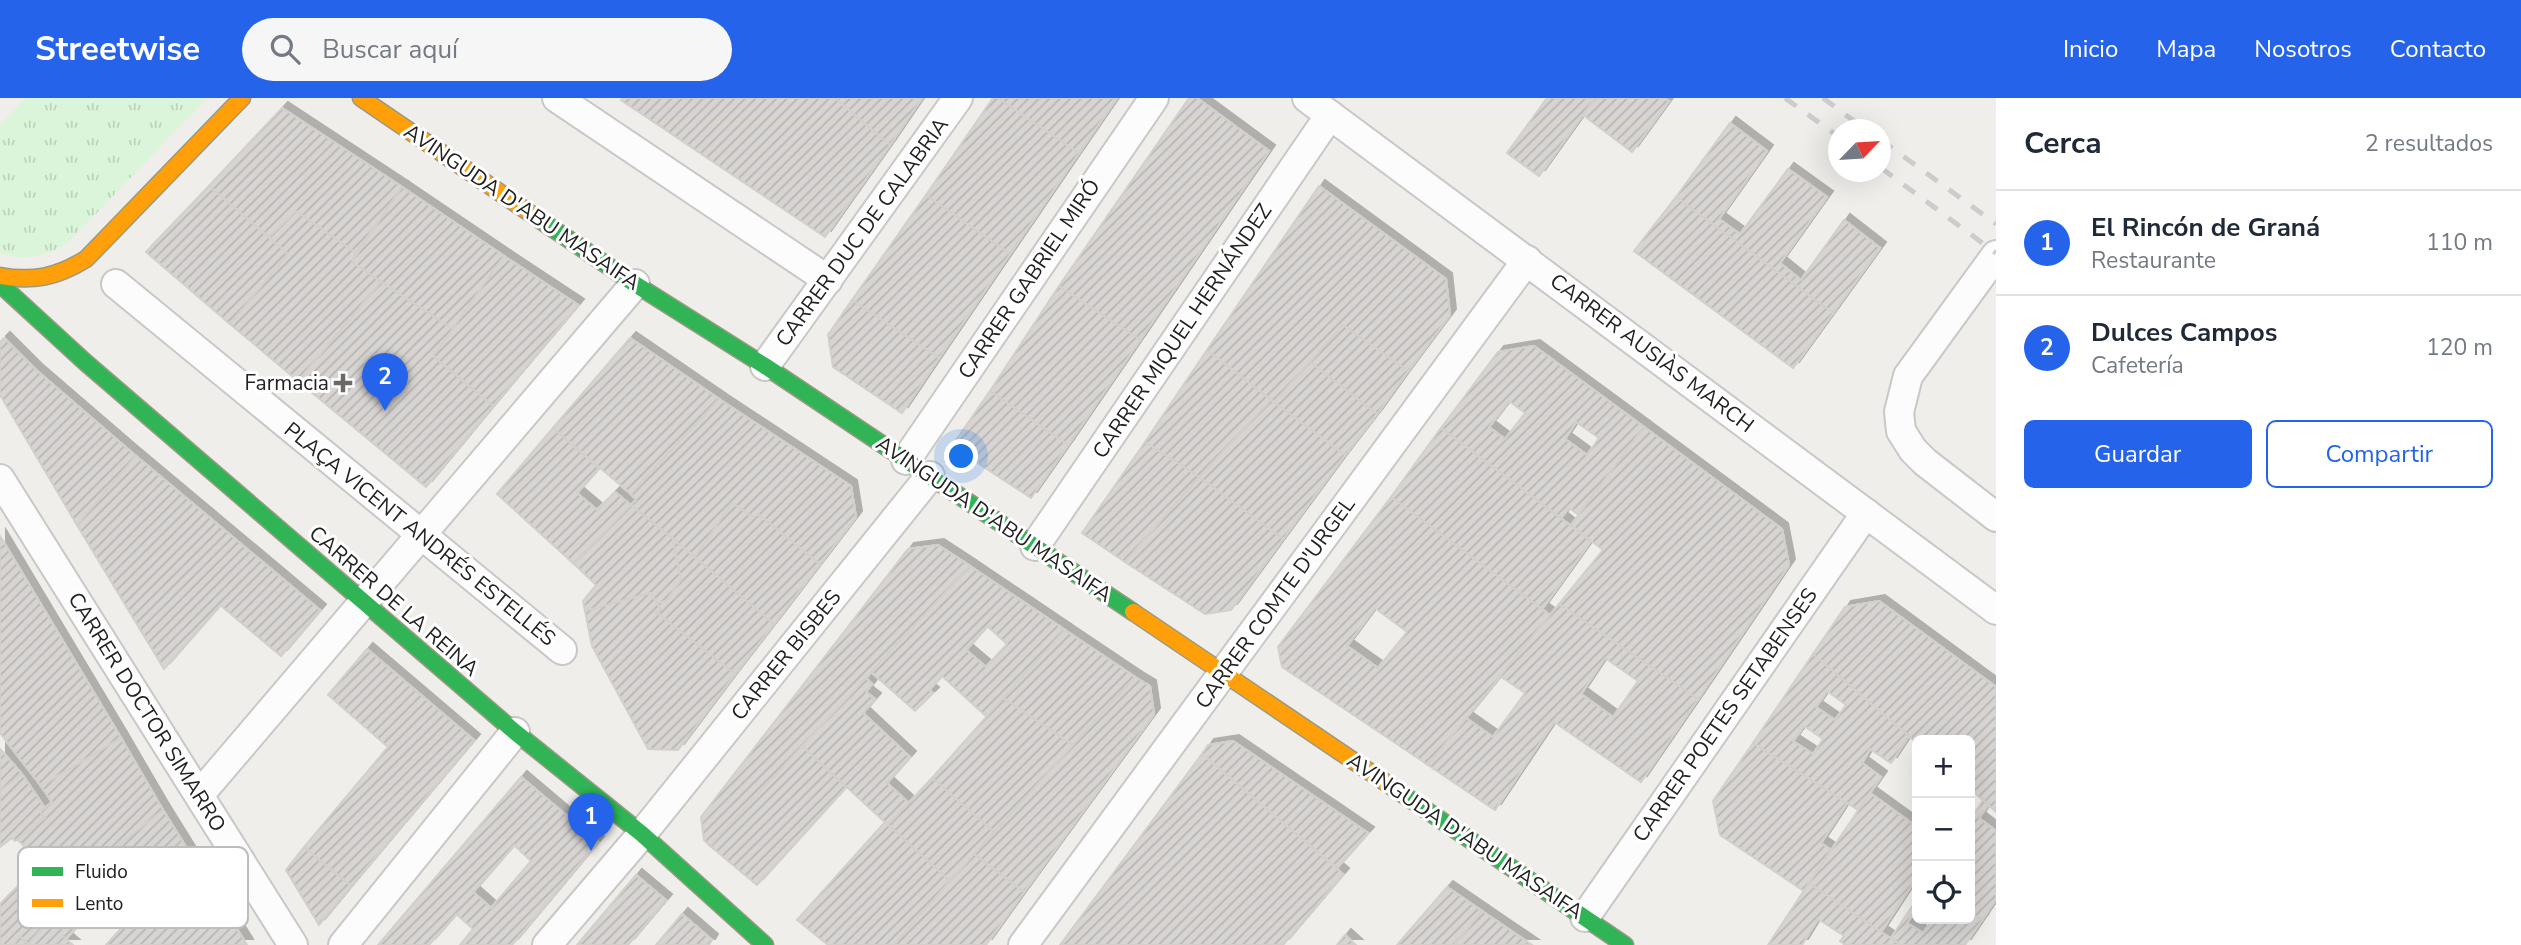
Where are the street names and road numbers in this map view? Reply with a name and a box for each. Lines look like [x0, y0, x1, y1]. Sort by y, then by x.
street label: CARRER DUC DE CALABRIA [769, 112, 955, 352]
street label: AVINGUDA D'ABU MASAIFA [399, 117, 645, 297]
street label: CARRER GABRIEL MIRÓ [952, 174, 1106, 384]
street label: CARRER MIQUEL HERNÁNDEZ [1086, 198, 1278, 464]
street label: CARRER AUSIÀS MARCH [1544, 267, 1760, 439]
street label: PLAÇA VICENT ANDRÉS ESTELLÉS [278, 416, 562, 652]
street label: AVINGUDA D'ABU MASAIFA [871, 429, 1117, 609]
street label: CARRER COMTE D'URGEL [1189, 491, 1362, 714]
street label: CARRER DE LA REINA [303, 519, 485, 683]
street label: CARRER POETES SETABENSES [1626, 582, 1824, 848]
street label: CARRER BISBES [725, 584, 847, 726]
street label: CARRER DOCTOR SIMARRO [62, 587, 232, 837]
street label: AVINGUDA D'ABU MASAIFA [1342, 746, 1588, 926]

